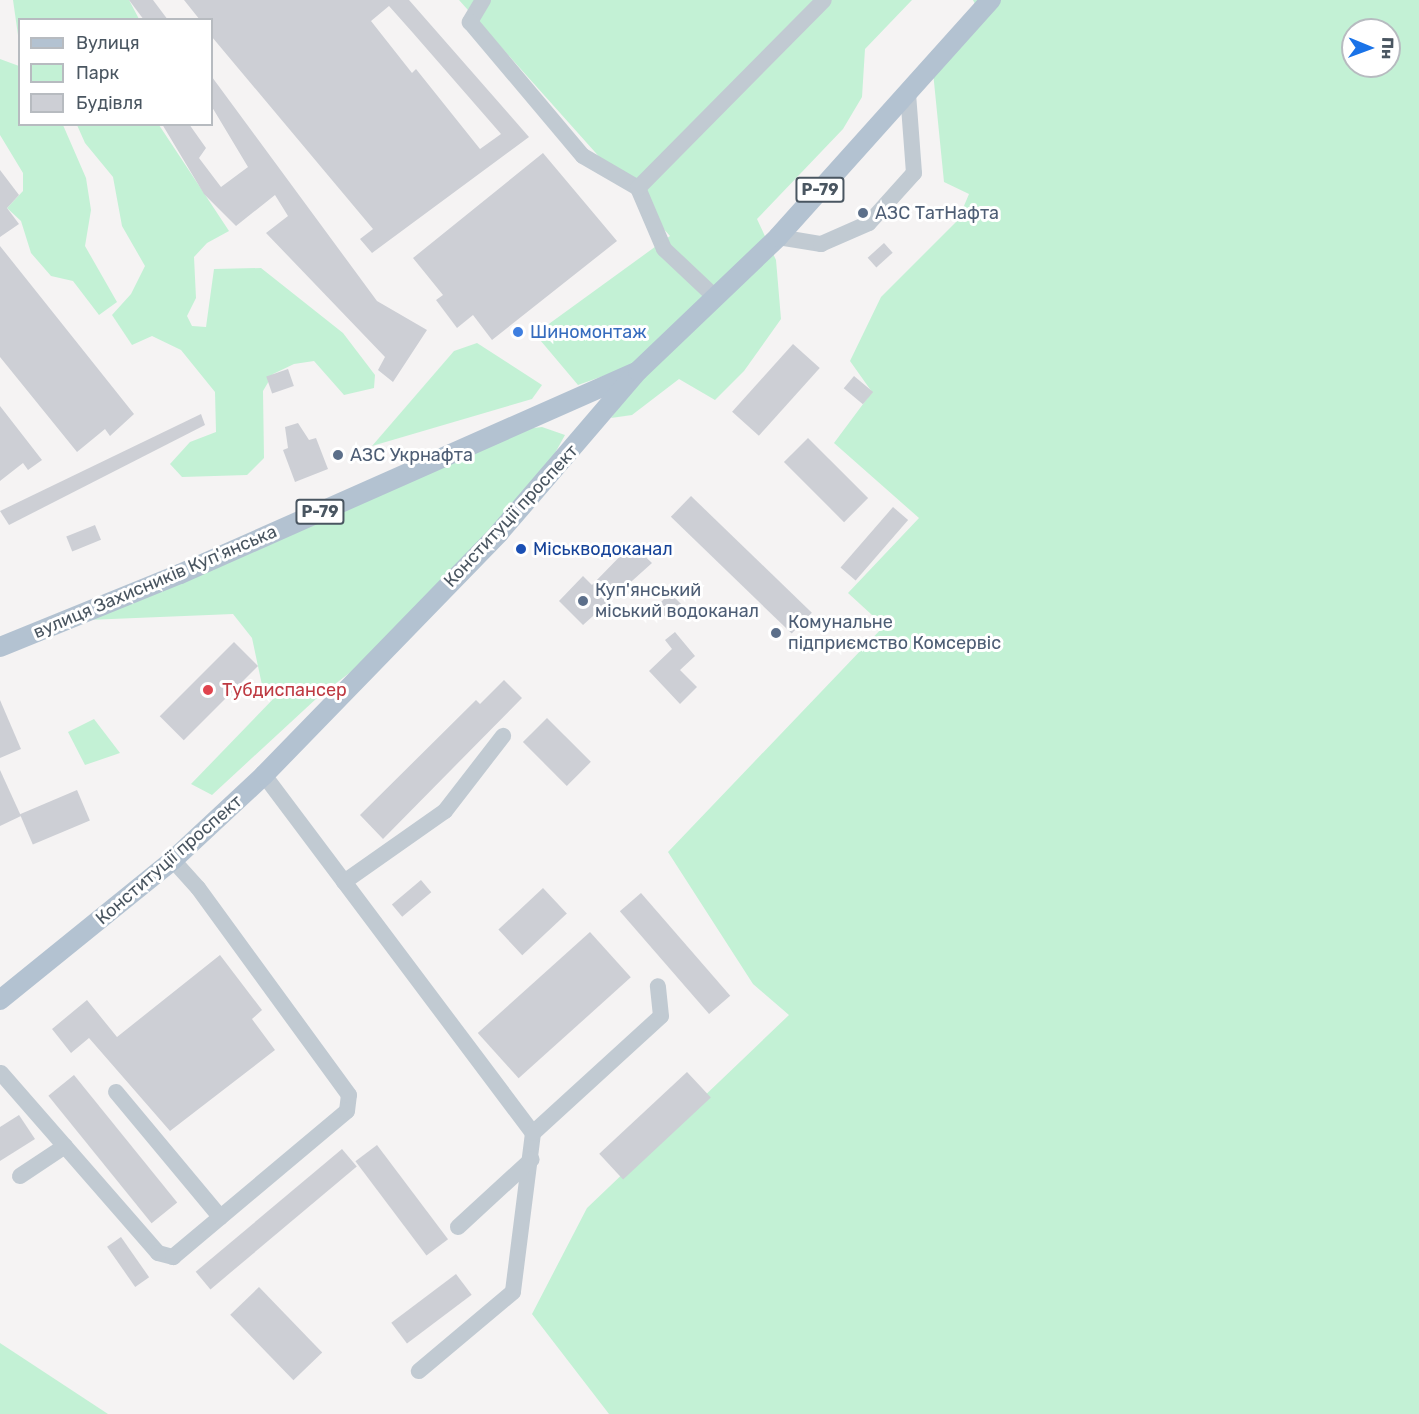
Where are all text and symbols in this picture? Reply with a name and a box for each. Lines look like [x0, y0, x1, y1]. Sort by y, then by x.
legend [18, 18, 213, 126]
north arrow [1341, 18, 1401, 78]
text: Вулиця [76, 32, 140, 54]
text: Пн [1378, 37, 1397, 60]
text: Парк [76, 62, 119, 84]
text: Будівля [76, 92, 143, 114]
road number: Р-79 [794, 177, 846, 203]
place label: АЗС ТатНафта [875, 202, 999, 224]
marker: АЗС ТатНафта [856, 206, 870, 220]
place label: Шиномонтаж [530, 321, 647, 343]
marker: Шиномонтаж [511, 325, 525, 339]
street label: Конституції проспект [439, 440, 583, 592]
place label: АЗС Укрнафта [350, 444, 473, 466]
marker: АЗС Укрнафта [331, 448, 345, 462]
road number: Р-79 [294, 499, 346, 525]
street label: вулиця Захисників Куп'янська [30, 521, 280, 643]
place label: Міськводоканал [533, 538, 673, 560]
marker: Міськводоканал [514, 542, 528, 556]
place label: Куп'янський міський водоканал [595, 580, 759, 622]
marker: Куп'янський міський водоканал [576, 594, 590, 608]
place label: Комунальне пiдприємство Комсервiс [788, 612, 1001, 654]
marker: Комунальне пiдприємство Комсервiс [769, 626, 783, 640]
place label: Тубдиспансер [222, 679, 347, 701]
marker: Тубдиспансер [199, 681, 217, 699]
street label: Конституції проспект [91, 791, 247, 929]

